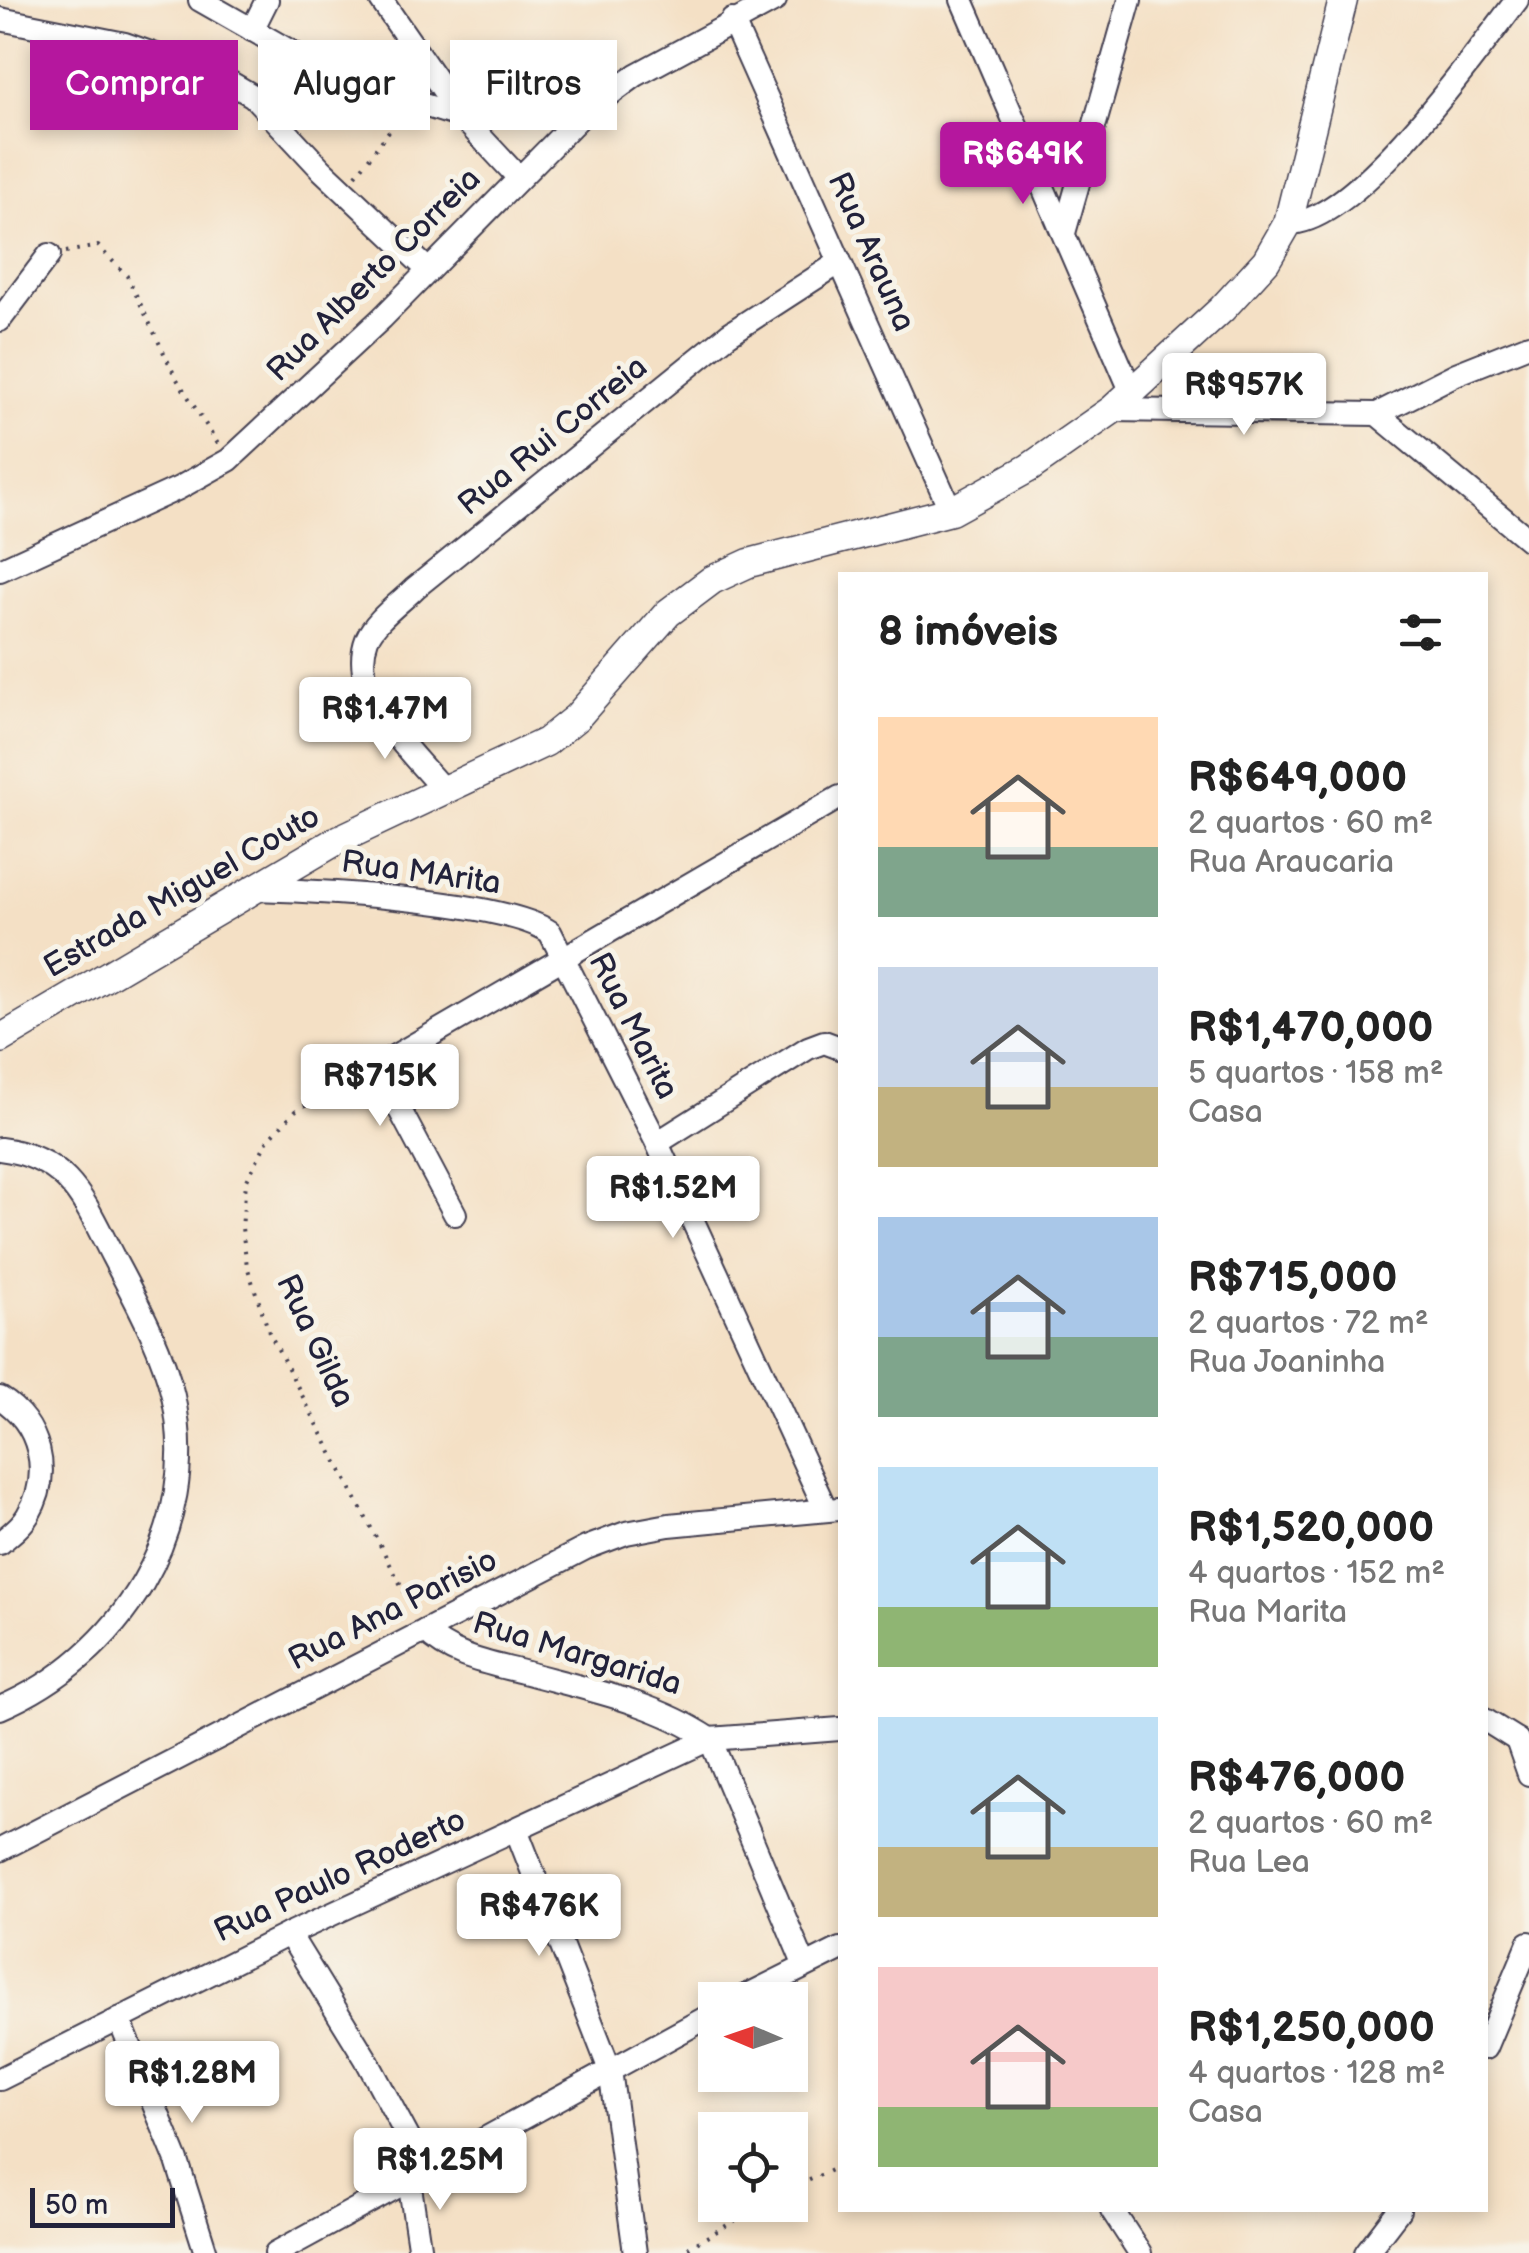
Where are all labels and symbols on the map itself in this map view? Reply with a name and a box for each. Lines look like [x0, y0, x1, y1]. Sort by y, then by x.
pin: R$649K [942, 122, 1104, 207]
street label: Rua Alberto Correia [259, 160, 489, 390]
street label: Rua Arauna [819, 166, 923, 338]
street label: Rua Rui Correia [451, 348, 655, 524]
pin: R$957K [1163, 353, 1325, 438]
pin: R$1.47M [293, 677, 477, 762]
street label: Estrada Miguel Couto [37, 797, 327, 987]
street label: Rua MArita [339, 843, 503, 903]
street label: Rua Marita [580, 946, 686, 1106]
pin: R$715K [299, 1044, 461, 1129]
pin: R$1.52M [581, 1156, 765, 1241]
street label: Rua Gilda [267, 1268, 363, 1414]
street label: Rua Ana Parisio [282, 1541, 504, 1679]
street label: Rua Margarida [468, 1604, 686, 1704]
street label: Rua Paulo Roderto [208, 1801, 472, 1951]
pin: R$476K [458, 1874, 620, 1959]
north arrow [698, 1982, 808, 2092]
pin: R$1.28M [100, 2041, 284, 2126]
pin: R$1.25M [348, 2128, 532, 2213]
scale bar [30, 2183, 175, 2228]

